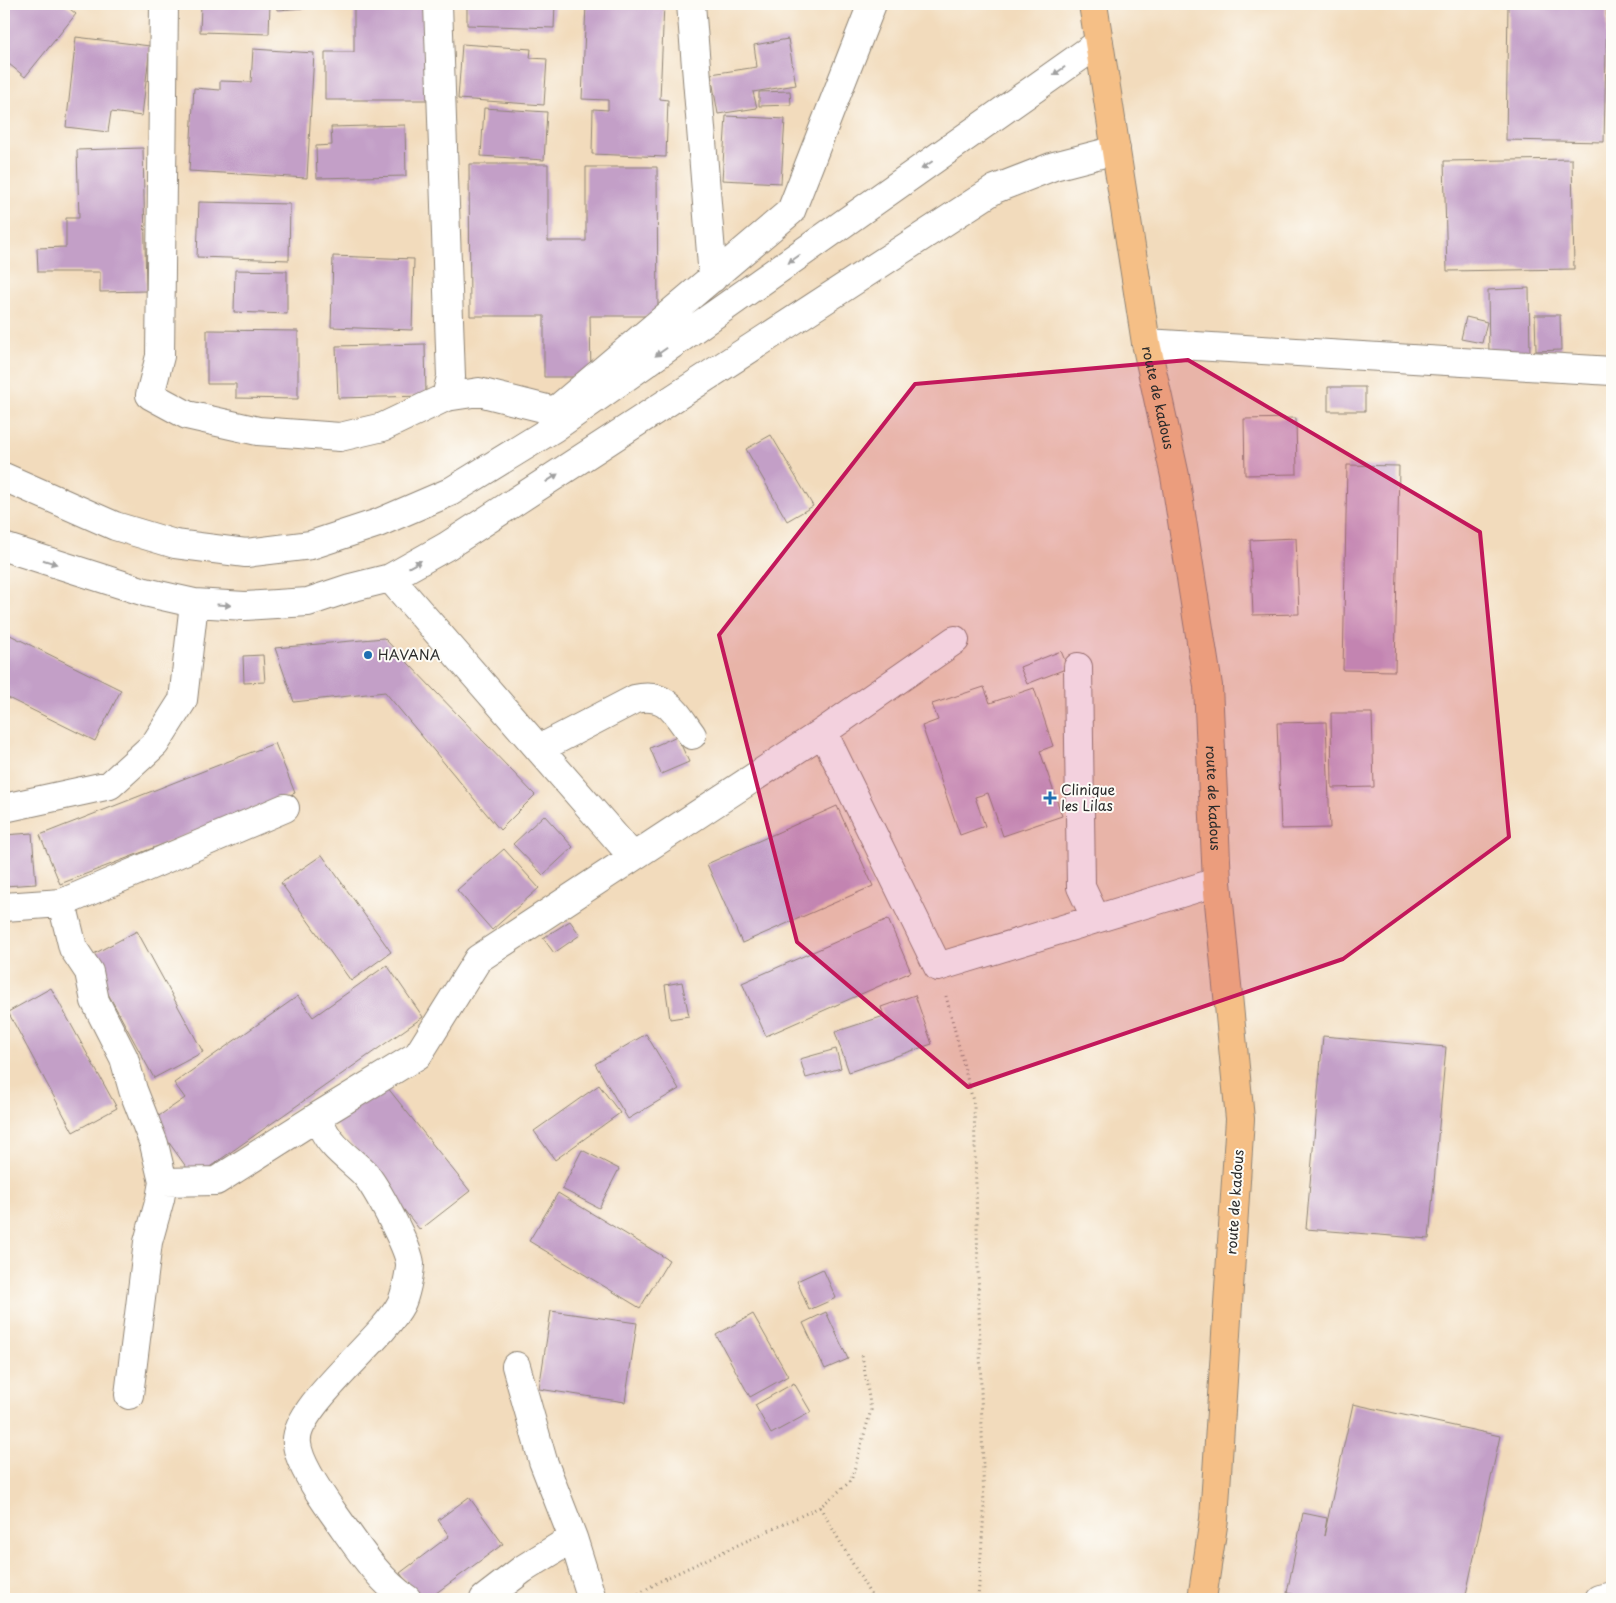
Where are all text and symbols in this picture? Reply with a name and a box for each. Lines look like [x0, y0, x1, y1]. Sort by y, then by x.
one-way arrow [1053, 66, 1066, 76]
one-way arrow [920, 160, 934, 170]
one-way arrow [787, 254, 801, 264]
street label: route de kadous [1137, 344, 1180, 451]
one-way arrow [655, 347, 668, 357]
one-way arrow [545, 473, 559, 482]
one-way arrow [43, 558, 58, 566]
one-way arrow [407, 560, 422, 568]
one-way arrow [216, 601, 232, 609]
place label: HAVANA [378, 644, 441, 665]
marker: HAVANA [362, 649, 374, 661]
street label: route de kadous [1201, 745, 1227, 851]
place label: Clinique les Lilas [1061, 779, 1115, 816]
marker: Clinique les Lilas [1043, 791, 1057, 805]
street label: route de kadous [1220, 1149, 1249, 1255]

